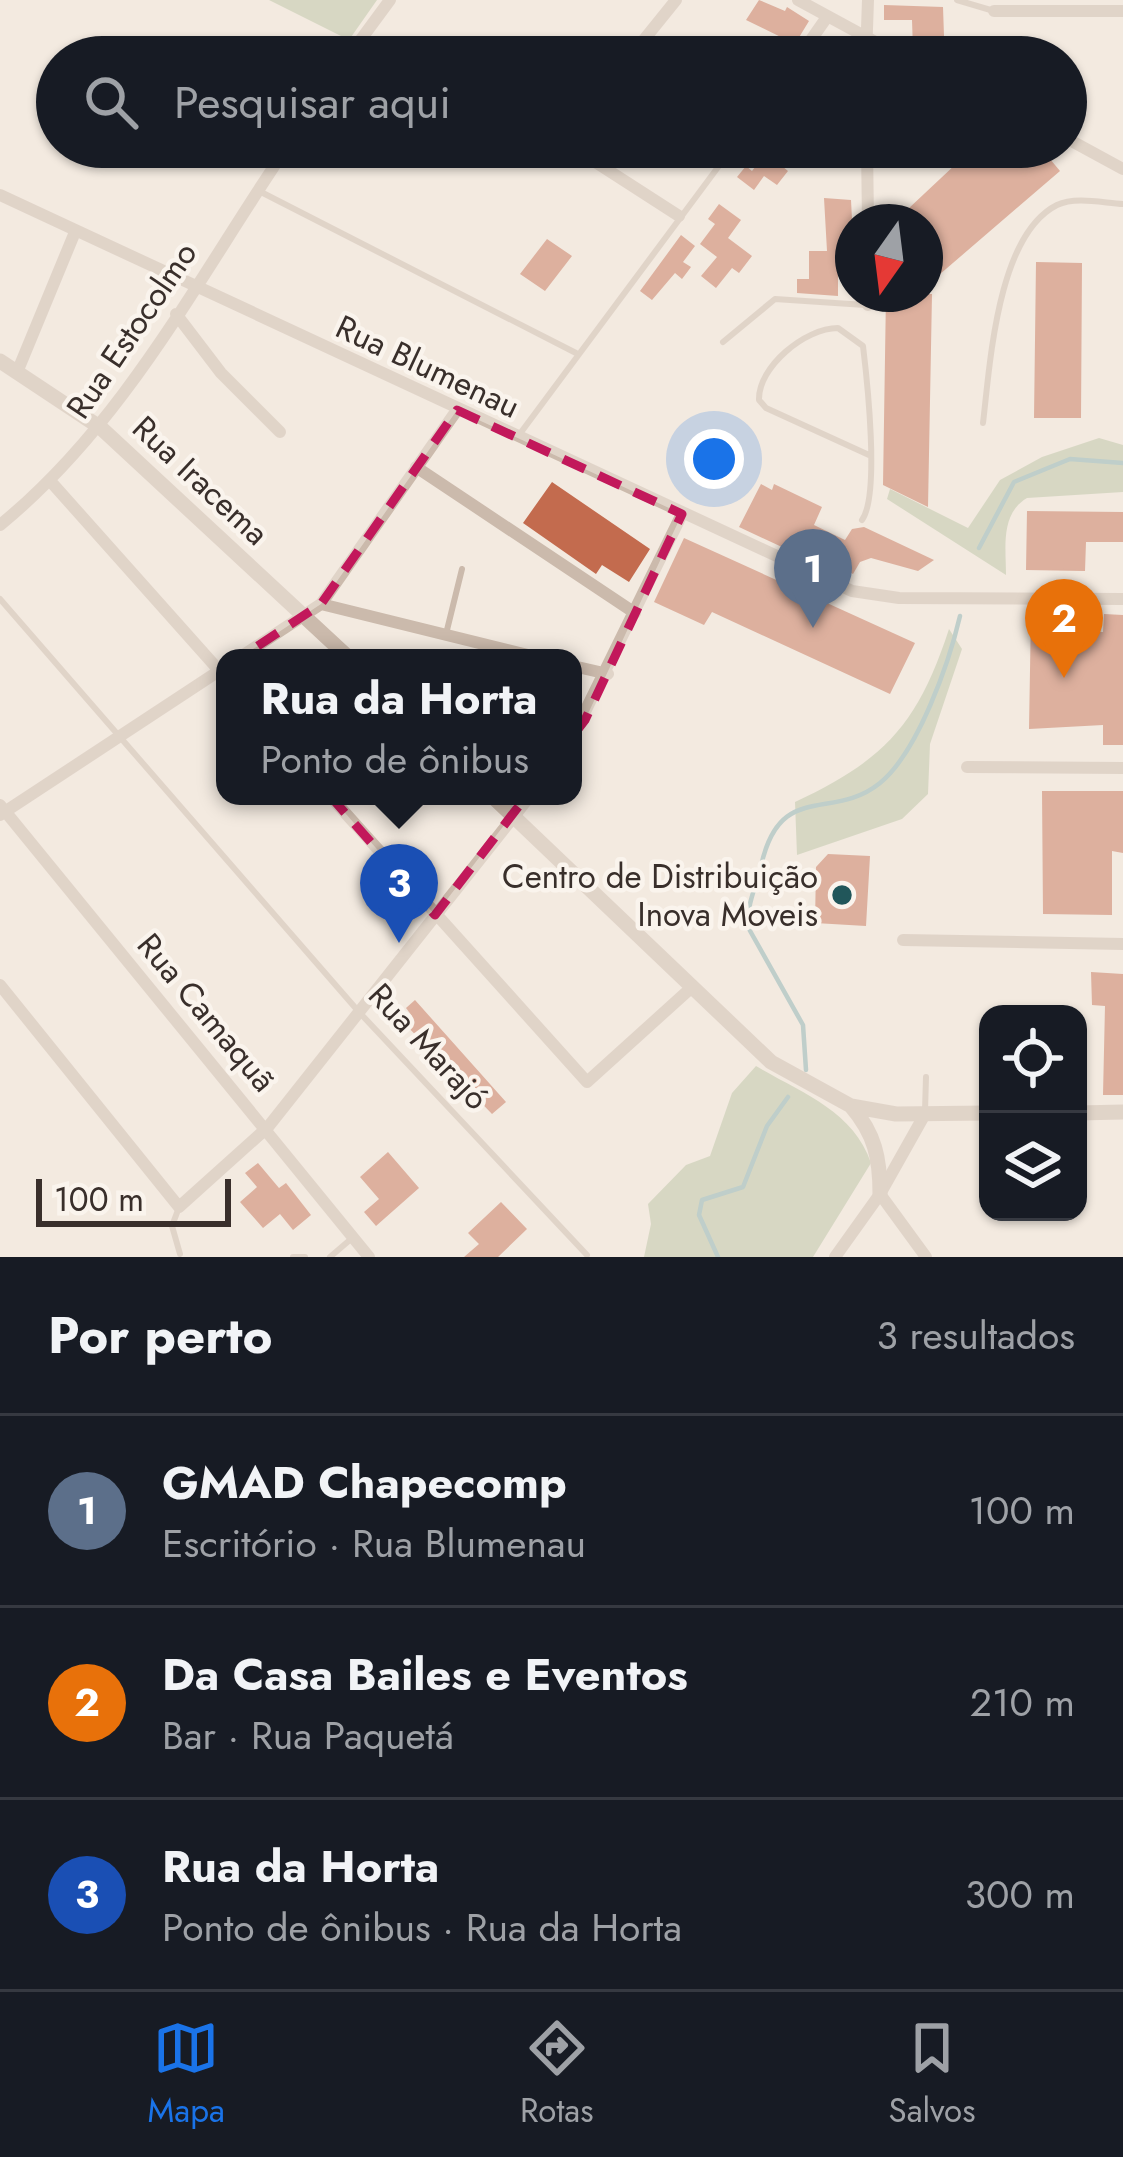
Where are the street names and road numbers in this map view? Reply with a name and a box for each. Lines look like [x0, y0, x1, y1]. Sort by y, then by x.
street label: Rua Estocolmo [55, 233, 208, 428]
street label: Rua Blumenau [328, 303, 528, 430]
street label: Rua Iracema [122, 405, 279, 556]
street label: Rua Camaquã [126, 923, 287, 1102]
street label: Rua Marajó [358, 973, 500, 1120]

